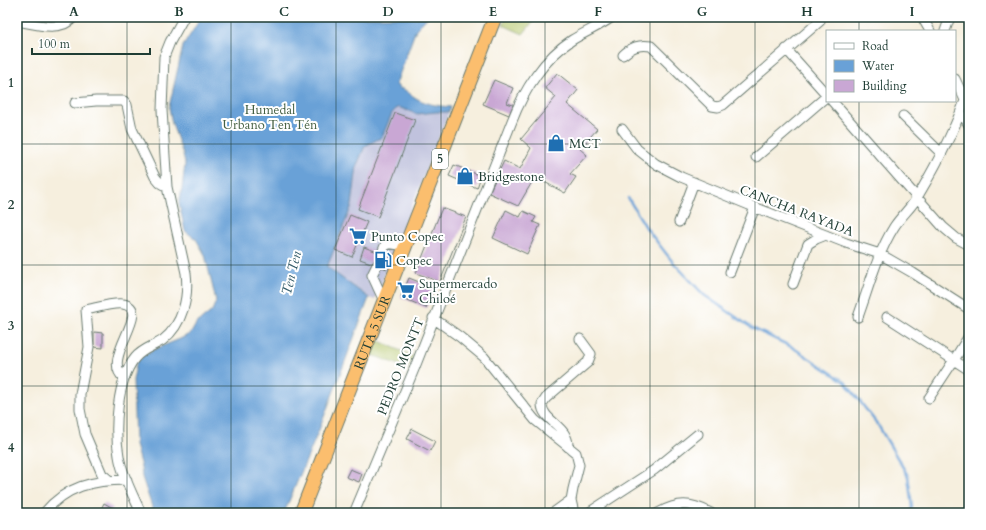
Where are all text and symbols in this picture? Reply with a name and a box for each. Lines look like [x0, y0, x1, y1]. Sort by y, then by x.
text: A [69, 3, 79, 21]
text: B [174, 3, 184, 21]
text: C [279, 3, 289, 21]
text: D [382, 3, 394, 21]
text: E [489, 3, 497, 21]
text: F [594, 3, 602, 21]
text: G [697, 3, 708, 21]
text: H [801, 3, 813, 21]
text: I [909, 3, 915, 21]
scale bar [32, 30, 150, 56]
legend [826, 30, 956, 102]
text: 100 m [38, 36, 71, 52]
text: Road [862, 38, 889, 54]
text: Water [861, 58, 895, 74]
text: 1 [8, 74, 14, 92]
text: Building [862, 78, 907, 94]
park label: Humedal Urbano Ten Tén [223, 101, 318, 134]
shop icon: MCT [546, 133, 566, 153]
place label: MCT [569, 135, 601, 153]
road number: 5 [432, 149, 448, 169]
shop icon: Bridgestone [455, 166, 475, 186]
place label: Bridgestone [478, 168, 544, 186]
street label: CANCHA RAYADA [737, 181, 857, 241]
text: 2 [8, 196, 15, 214]
supermarket icon: Punto Copec [348, 226, 368, 246]
place label: Punto Copec [371, 228, 444, 246]
water label: Ten Ten [277, 249, 306, 297]
fuel station icon: Copec [373, 250, 393, 270]
place label: Copec [396, 252, 432, 270]
place label: Supermercado Chiloé [419, 275, 497, 308]
supermarket icon: Supermercado Chiloé [396, 280, 416, 300]
street label: RUTA 5 SUR [350, 293, 395, 372]
street label: PEDRO MONTT [373, 315, 429, 418]
text: 3 [8, 317, 15, 335]
text: 4 [8, 439, 15, 457]

